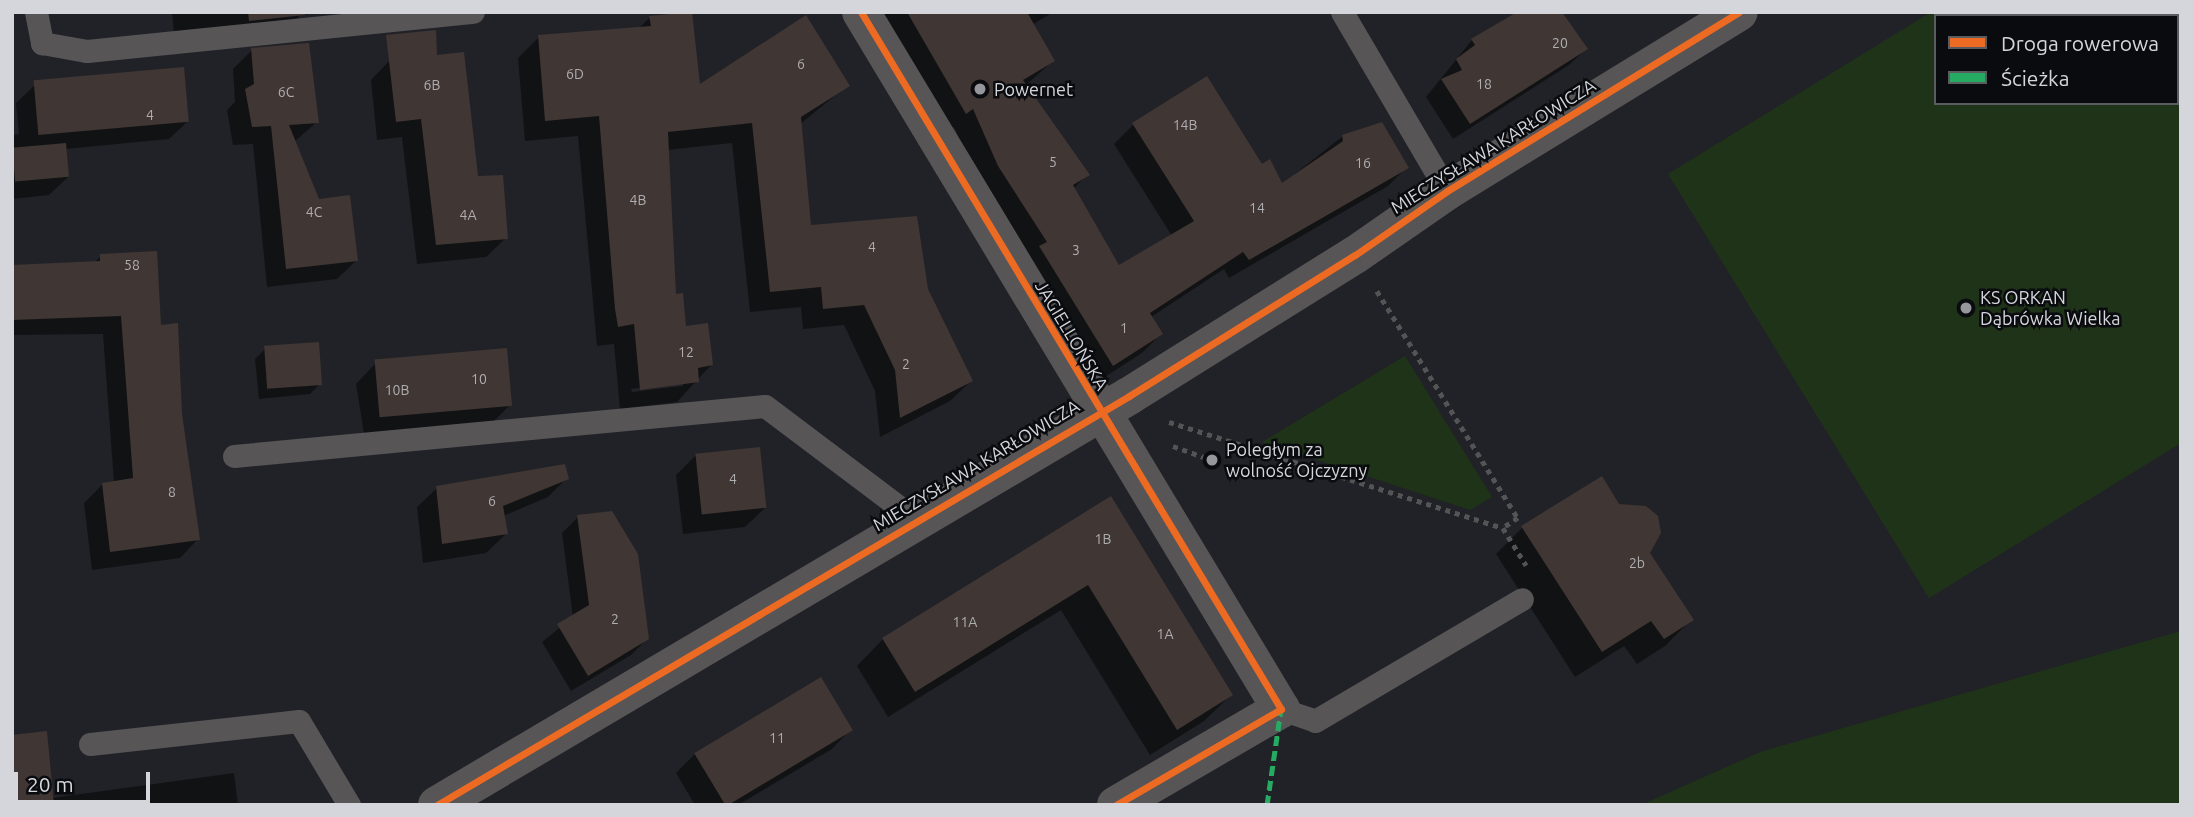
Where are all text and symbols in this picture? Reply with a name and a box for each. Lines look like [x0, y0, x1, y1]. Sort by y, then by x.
legend [1934, 14, 2179, 105]
text: Droga rowerowa [2001, 31, 2159, 55]
house number: 20 [1552, 35, 1568, 51]
house number: 6 [797, 56, 805, 72]
house number: 6D [566, 66, 584, 82]
text: Ścieżka [2001, 66, 2070, 90]
street label: MIECZYSŁAWA KARŁOWICZA [1387, 74, 1599, 218]
house number: 18 [1476, 76, 1492, 92]
house number: 6B [424, 77, 440, 93]
place label: Powernet [994, 78, 1073, 100]
marker: Powernet [972, 81, 988, 97]
house number: 6C [278, 84, 294, 100]
house number: 4 [146, 107, 154, 123]
house number: 14B [1173, 117, 1197, 133]
house number: 5 [1049, 154, 1057, 170]
house number: 16 [1355, 155, 1371, 171]
house number: 4B [630, 192, 646, 208]
house number: 14 [1249, 200, 1265, 216]
house number: 4C [306, 204, 322, 220]
house number: 4A [460, 207, 476, 223]
house number: 4 [868, 239, 876, 255]
house number: 3 [1072, 242, 1080, 258]
house number: 58 [124, 257, 140, 273]
street label: JAGIELLOŃSKA [1031, 276, 1113, 394]
place label: KS ORKAN Dąbrówka Wielka [1980, 287, 2121, 330]
marker: KS ORKAN Dąbrówka Wielka [1958, 300, 1974, 316]
house number: 1 [1120, 320, 1128, 336]
house number: 12 [678, 344, 694, 360]
house number: 2 [902, 356, 910, 372]
house number: 10 [471, 371, 487, 387]
house number: 10B [385, 382, 409, 398]
street label: MIECZYSŁAWA KARŁOWICZA [869, 395, 1083, 535]
place label: Poległym za wolność Ojczyzny [1226, 439, 1367, 482]
marker: Poległym za wolność Ojczyzny [1204, 452, 1220, 468]
house number: 4 [729, 471, 737, 487]
house number: 8 [168, 484, 176, 500]
house number: 6 [488, 493, 496, 509]
house number: 1B [1095, 531, 1111, 547]
house number: 2b [1629, 555, 1645, 571]
house number: 2 [611, 611, 619, 627]
house number: 11A [953, 614, 977, 630]
house number: 1A [1157, 626, 1173, 642]
house number: 11 [769, 730, 785, 746]
scale bar [18, 758, 154, 802]
text: 20 m [27, 772, 74, 796]

